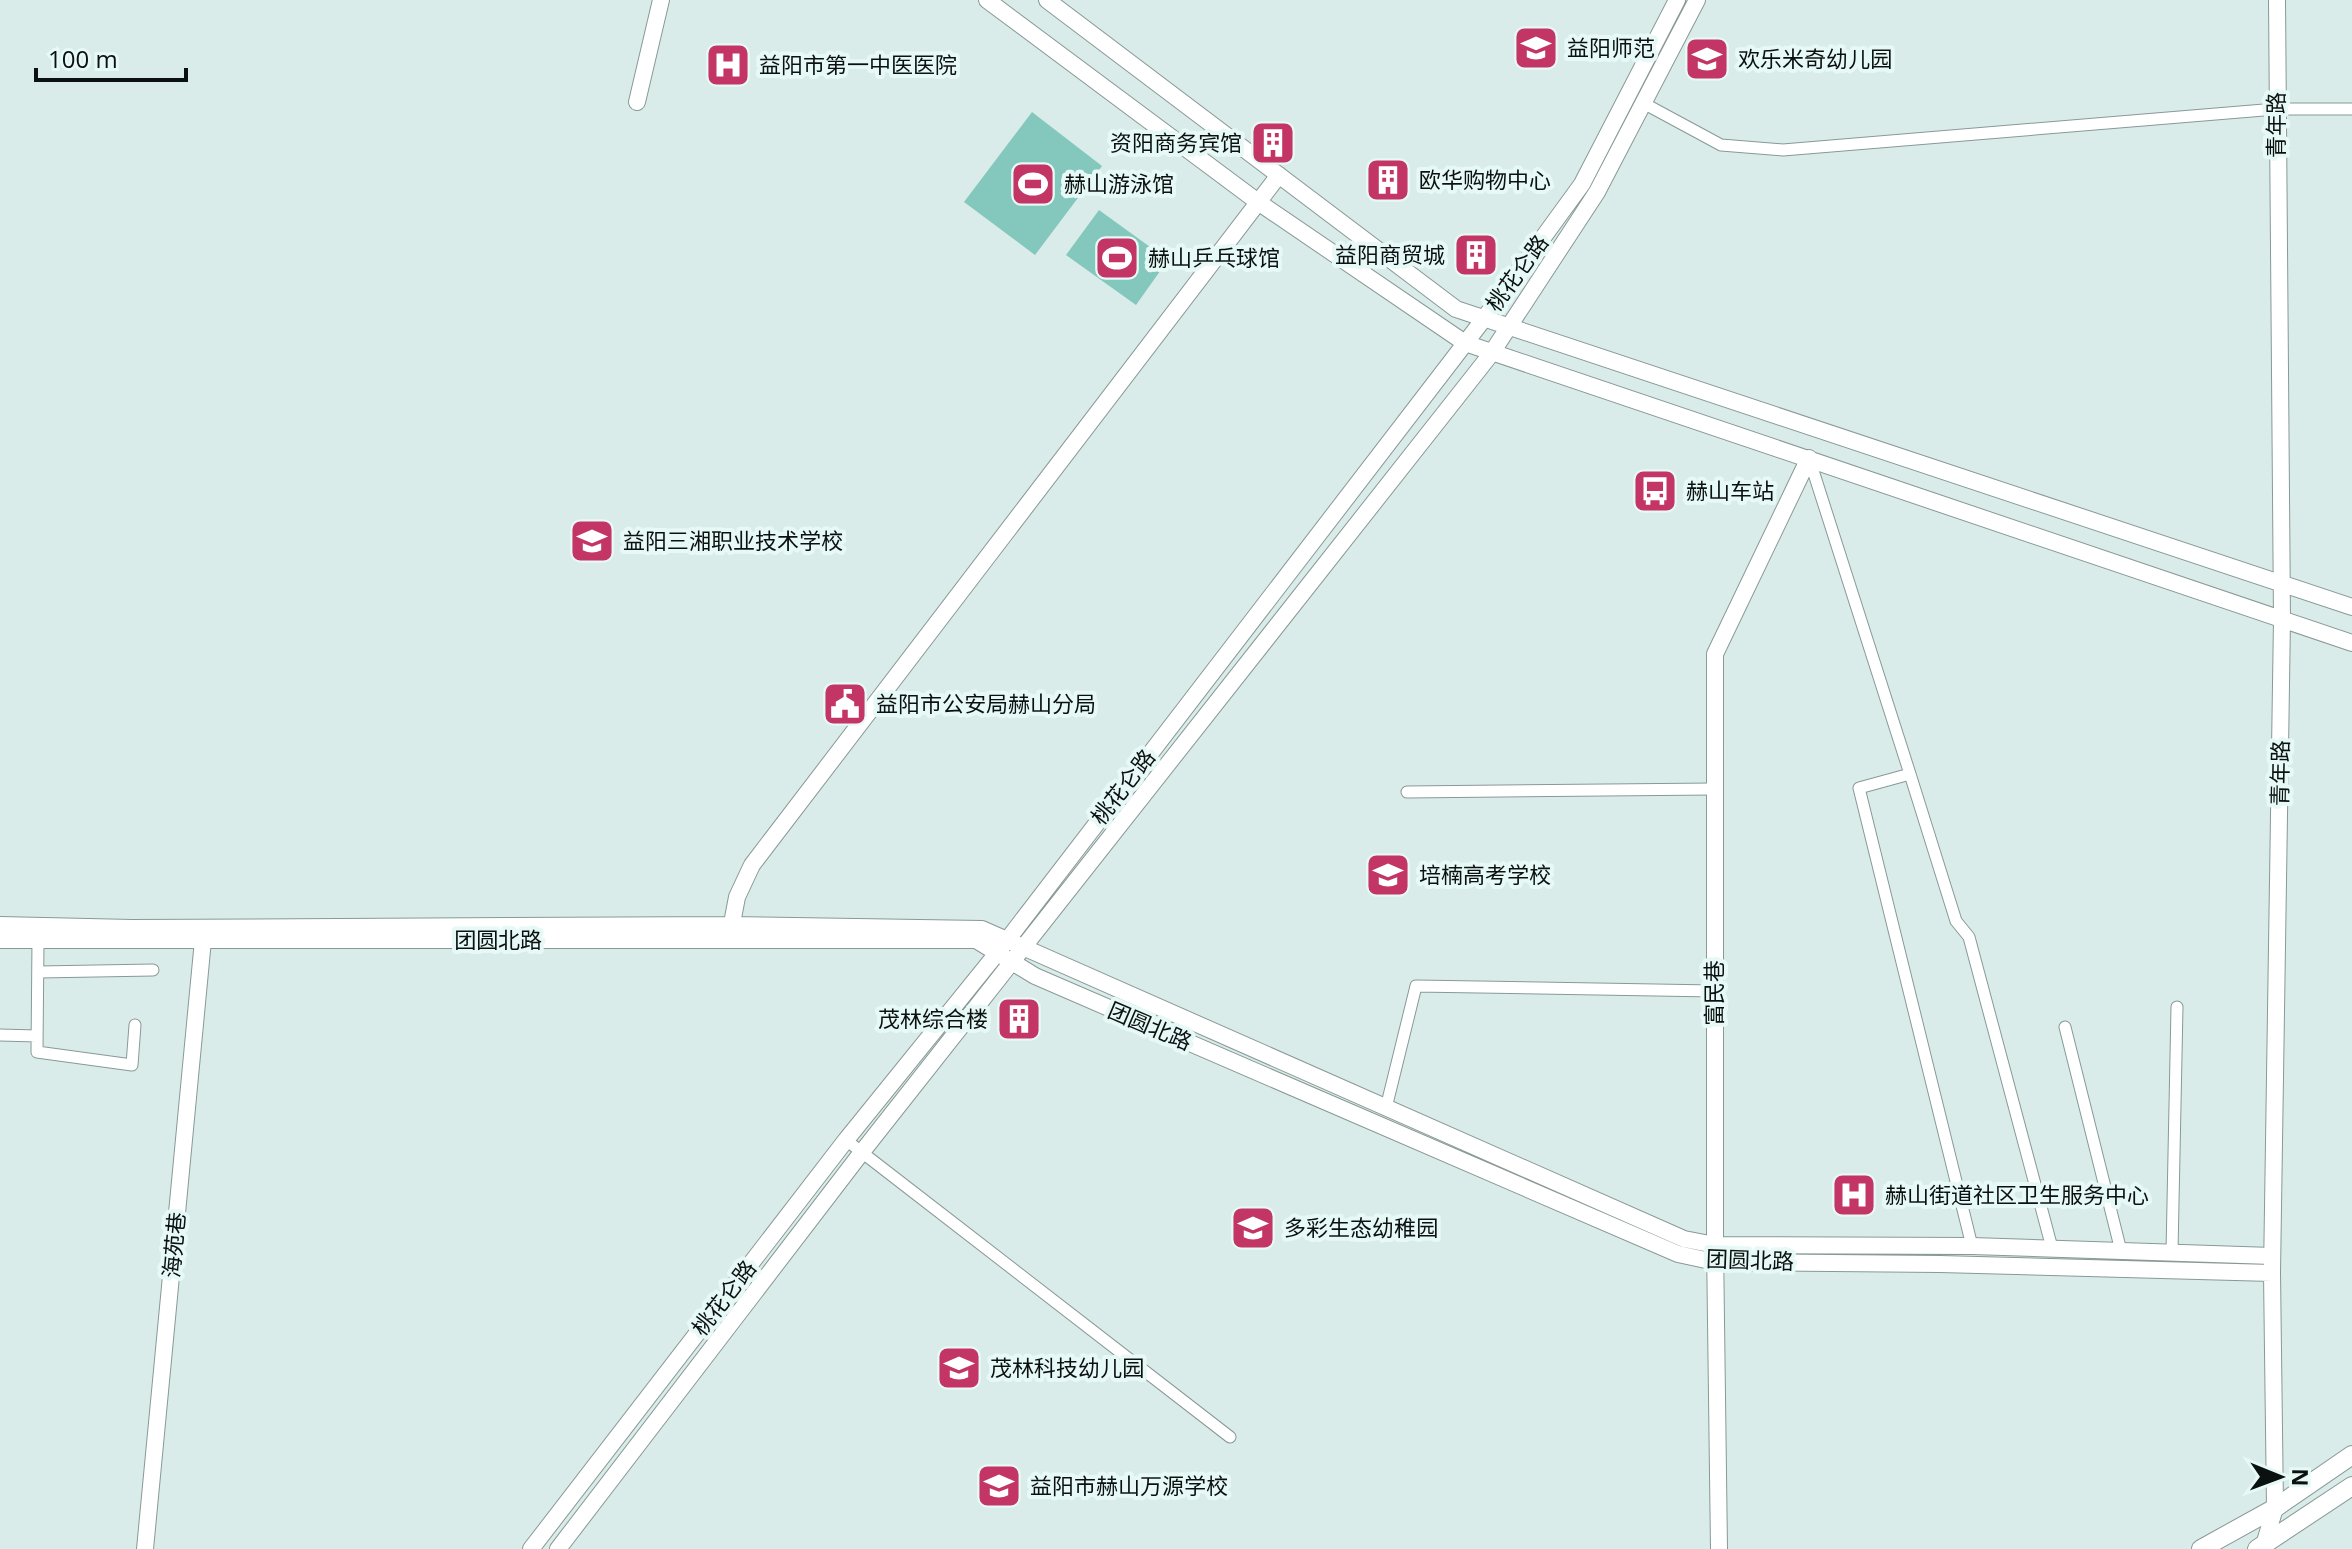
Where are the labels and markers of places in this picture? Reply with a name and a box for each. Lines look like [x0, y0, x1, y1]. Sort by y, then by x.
school or university icon: 益阳师范 [1512, 24, 1560, 72]
place label: 益阳师范 [1567, 32, 1655, 62]
school or university icon: 欢乐米奇幼儿园 [1683, 35, 1731, 83]
hospital icon: 益阳市第一中医医院 [704, 41, 752, 89]
place label: 欢乐米奇幼儿园 [1738, 43, 1892, 73]
place label: 益阳市第一中医医院 [759, 49, 957, 79]
building icon: 资阳商务宾馆 [1249, 119, 1297, 167]
place label: 资阳商务宾馆 [1110, 127, 1242, 157]
building icon: 欧华购物中心 [1364, 156, 1412, 204]
sports icon: 赫山游泳馆 [1009, 160, 1057, 208]
place label: 欧华购物中心 [1419, 164, 1551, 194]
place label: 赫山游泳馆 [1064, 168, 1174, 198]
building icon: 益阳商贸城 [1452, 231, 1500, 279]
sports icon: 赫山乒乓球馆 [1093, 234, 1141, 282]
place label: 益阳商贸城 [1335, 239, 1445, 269]
place label: 赫山乒乓球馆 [1148, 242, 1280, 272]
bus stop icon: 赫山车站 [1631, 467, 1679, 515]
place label: 赫山车站 [1686, 475, 1774, 505]
school or university icon: 益阳三湘职业技术学校 [568, 517, 616, 565]
place label: 益阳三湘职业技术学校 [623, 525, 843, 555]
public building icon: 益阳市公安局赫山分局 [821, 680, 869, 728]
place label: 益阳市公安局赫山分局 [876, 688, 1096, 718]
school or university icon: 培楠高考学校 [1364, 851, 1412, 899]
place label: 培楠高考学校 [1419, 859, 1551, 889]
building icon: 茂林综合楼 [995, 995, 1043, 1043]
place label: 茂林综合楼 [878, 1003, 988, 1033]
hospital icon: 赫山街道社区卫生服务中心 [1830, 1171, 1878, 1219]
place label: 赫山街道社区卫生服务中心 [1885, 1179, 2149, 1209]
school or university icon: 多彩生态幼稚园 [1229, 1204, 1277, 1252]
place label: 多彩生态幼稚园 [1284, 1212, 1438, 1242]
school or university icon: 茂林科技幼儿园 [935, 1344, 983, 1392]
place label: 茂林科技幼儿园 [990, 1352, 1144, 1382]
school or university icon: 益阳市赫山万源学校 [975, 1462, 1023, 1510]
place label: 益阳市赫山万源学校 [1030, 1470, 1228, 1500]

